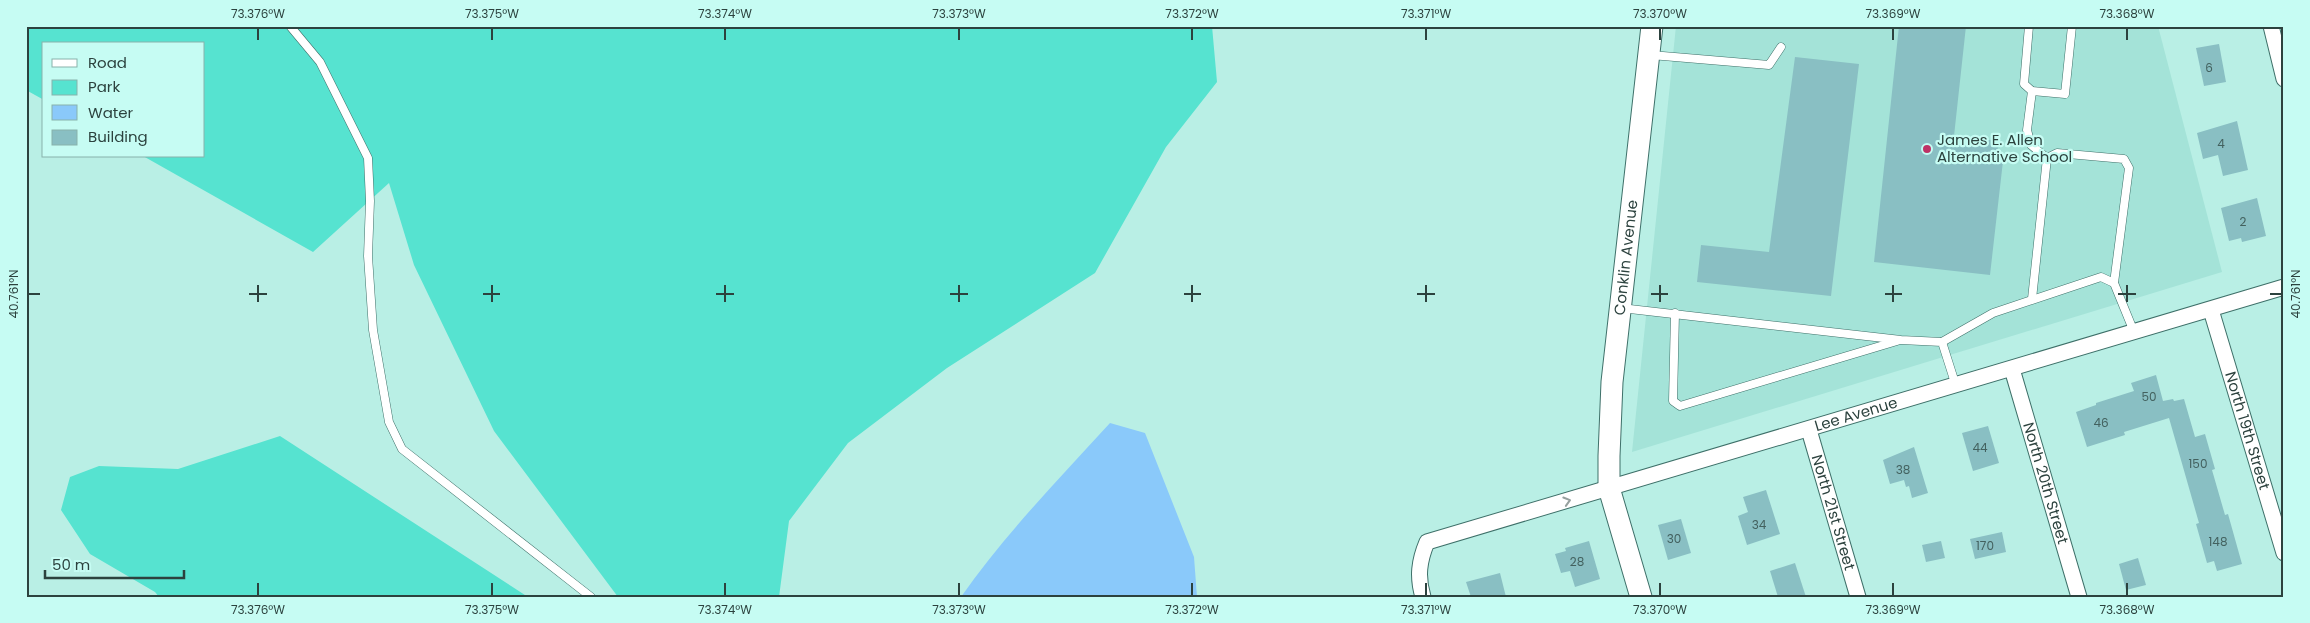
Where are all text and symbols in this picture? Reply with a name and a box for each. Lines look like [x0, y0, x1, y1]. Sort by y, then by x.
text: 73.376°W [231, 5, 285, 22]
text: 73.375°W [465, 5, 519, 22]
text: 73.374°W [698, 5, 752, 22]
text: 73.373°W [932, 5, 986, 22]
text: 73.372°W [1165, 5, 1219, 22]
text: 73.371°W [1401, 5, 1451, 22]
text: 73.370°W [1633, 5, 1687, 22]
text: 73.369°W [1865, 5, 1921, 22]
text: 73.368°W [2099, 5, 2155, 22]
legend [42, 42, 205, 158]
text: Road [88, 52, 127, 73]
house number: 6 [2205, 59, 2213, 76]
text: Park [88, 76, 120, 97]
text: Water [88, 102, 134, 123]
text: Building [88, 126, 148, 147]
place label: James E. Allen Alternative School [1937, 129, 2072, 167]
house number: 4 [2217, 135, 2225, 152]
marker: James E. Allen Alternative School [1921, 143, 1933, 155]
street label: Conklin Avenue [1609, 199, 1642, 316]
house number: 2 [2240, 213, 2247, 230]
text: 40.761°N [5, 270, 22, 318]
text: 40.761°N [2287, 270, 2304, 318]
street label: North 19th Street [2220, 369, 2275, 492]
house number: 50 [2141, 388, 2157, 405]
street label: Lee Avenue [1812, 392, 1900, 436]
house number: 46 [2093, 414, 2109, 431]
street label: North 20th Street [2018, 420, 2074, 546]
house number: 44 [1972, 439, 1988, 456]
street label: North 21st Street [1807, 452, 1861, 573]
house number: 150 [2189, 455, 2207, 472]
house number: 38 [1896, 461, 1910, 478]
one-way arrow [1562, 497, 1570, 507]
house number: 34 [1752, 516, 1767, 533]
house number: 30 [1667, 530, 1681, 547]
house number: 148 [2209, 533, 2227, 550]
house number: 170 [1976, 537, 1994, 554]
scale bar [45, 548, 184, 580]
house number: 28 [1570, 553, 1584, 570]
text: 50 m [52, 554, 90, 575]
text: 73.376°W [231, 601, 285, 618]
text: 73.375°W [465, 601, 519, 618]
text: 73.374°W [698, 601, 752, 618]
text: 73.373°W [932, 601, 986, 618]
text: 73.372°W [1165, 601, 1219, 618]
text: 73.371°W [1401, 601, 1451, 618]
text: 73.370°W [1633, 601, 1687, 618]
text: 73.369°W [1865, 601, 1921, 618]
text: 73.368°W [2099, 601, 2155, 618]

